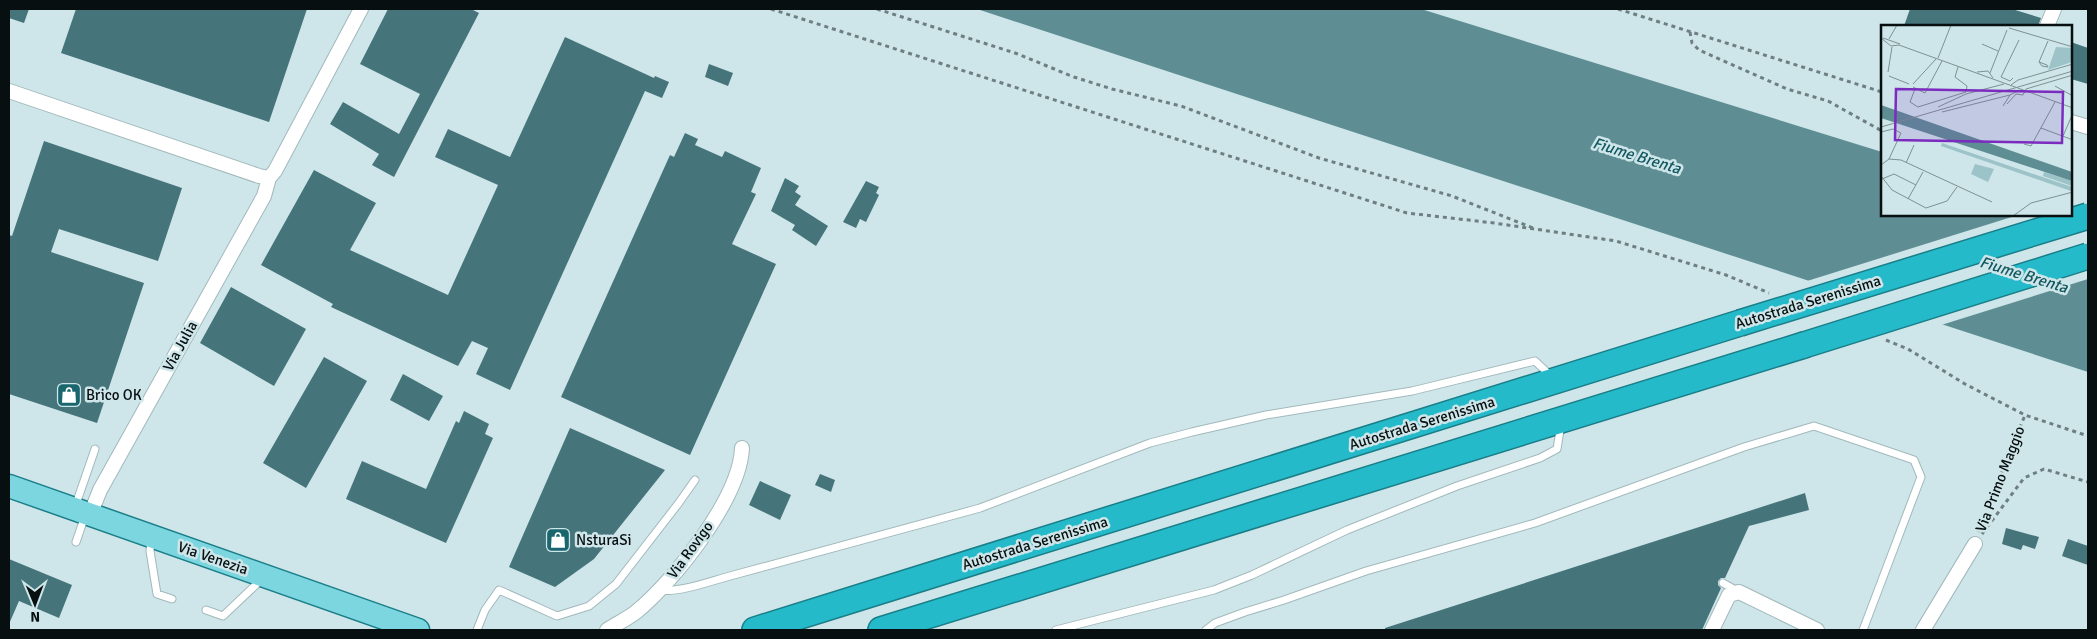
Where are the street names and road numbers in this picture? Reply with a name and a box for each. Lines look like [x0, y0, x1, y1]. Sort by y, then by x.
street label: Autostrada Serenissima [1733, 271, 1883, 333]
street label: Via Julia [159, 318, 201, 374]
street label: Autostrada Serenissima [1347, 392, 1497, 454]
street label: Via Primo Maggio [1972, 423, 2029, 535]
street label: Autostrada Serenissima [960, 512, 1110, 574]
street label: Via Rovigo [663, 518, 717, 582]
street label: Via Venezia [176, 538, 250, 578]

